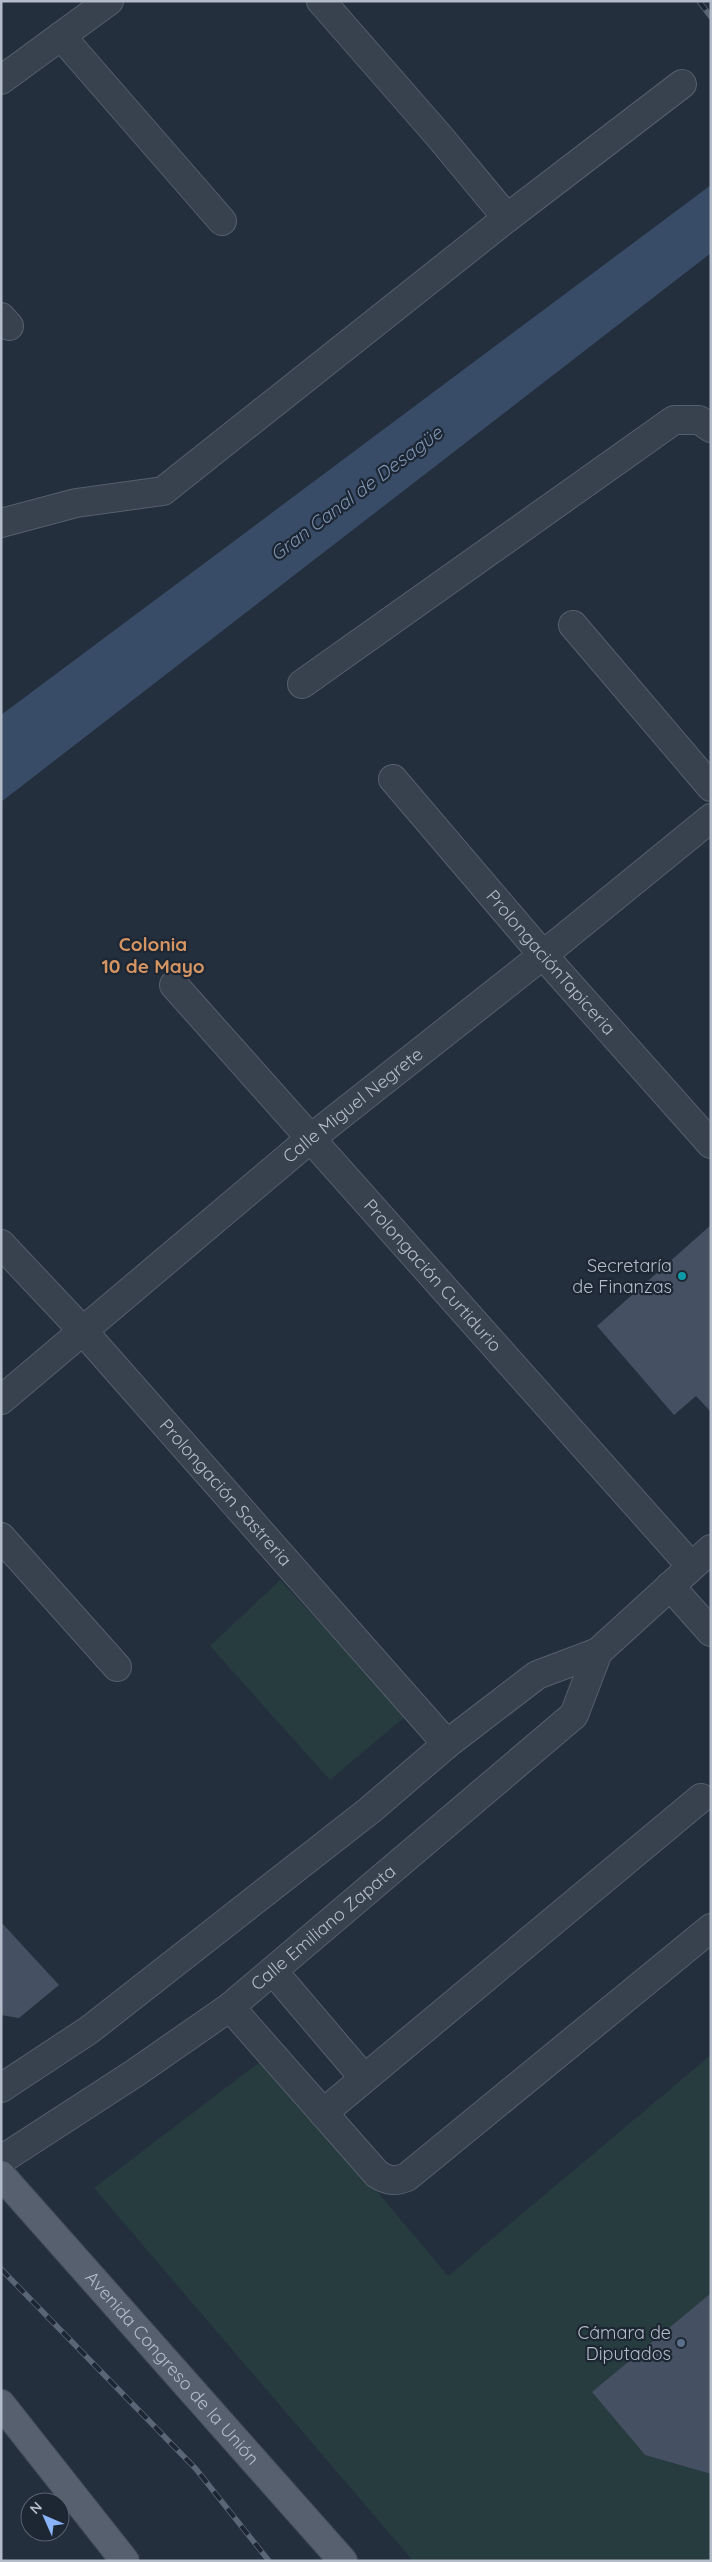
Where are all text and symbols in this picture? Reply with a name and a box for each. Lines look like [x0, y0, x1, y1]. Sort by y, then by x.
water label: Gran Canal de Desagüe [265, 420, 448, 566]
street label: ProlongaciónTapiceria [481, 885, 621, 1040]
district label: Colonia 10 de Mayo [101, 932, 205, 978]
street label: Calle Miguel Negrete [278, 1042, 427, 1168]
street label: Prolongación Curtidurio [359, 1194, 507, 1356]
place label: Secretaría de Finanzas [572, 1254, 672, 1298]
marker: Secretaría de Finanzas [676, 1270, 688, 1282]
street label: Prolongación Sastreria [155, 1414, 297, 1571]
street label: Calle Emiliano Zapata [246, 1859, 400, 1995]
street label: Avenida Congreso de la Unión [80, 2266, 264, 2470]
place label: Cámara de Diputados [577, 2321, 671, 2365]
marker: Cámara de Diputados [675, 2337, 687, 2349]
north arrow [20, 2492, 70, 2542]
text: N [26, 2498, 46, 2518]

